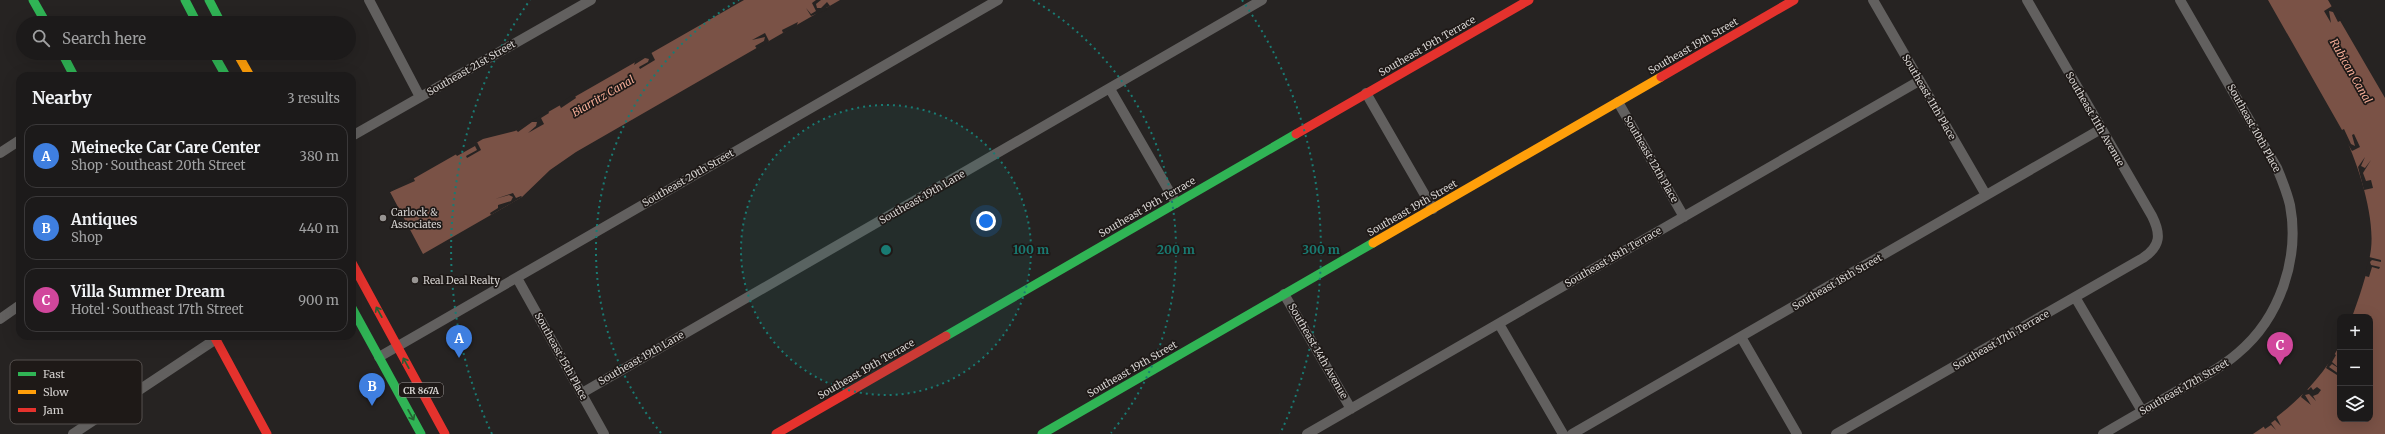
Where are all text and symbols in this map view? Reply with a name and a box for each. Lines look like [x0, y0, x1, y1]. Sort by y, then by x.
street label: Southeast 19th Terrace [1376, 13, 1478, 79]
street label: Southeast 19th Street [1646, 15, 1740, 77]
search box [16, 16, 356, 60]
icon: search [30, 27, 52, 49]
text: Search here [62, 29, 146, 48]
water label: Rubican Canal [2327, 36, 2375, 106]
street label: Southeast 21st Street [424, 37, 518, 99]
street label: Southeast 11th Place [1899, 52, 1959, 142]
street label: Southeast 11th Avenue [2063, 70, 2127, 168]
water label: Biarritz Canal [569, 72, 637, 120]
street label: Southeast 10th Place [2224, 82, 2284, 174]
text: Nearby [32, 87, 92, 109]
text: 3 results [287, 90, 340, 107]
street label: Southeast 12th Place [1621, 113, 1681, 205]
text: Meinecke Car Care Center [71, 138, 261, 157]
street label: Southeast 20th Street [640, 146, 736, 210]
text: A [41, 148, 51, 165]
text: 380 m [300, 148, 339, 165]
text: Shop · Southeast 20th Street [71, 157, 246, 174]
street label: Southeast 19th Lane [877, 167, 967, 227]
street label: Southeast 19th Terrace [1096, 174, 1198, 240]
street label: Southeast 19th Street [1365, 177, 1459, 239]
place label: Carlock & Associates [390, 206, 442, 231]
text: Antiques [71, 210, 137, 229]
your location [976, 211, 996, 231]
marker: Carlock & Associates [378, 213, 388, 223]
text: B [41, 220, 51, 237]
text: 440 m [299, 220, 339, 237]
street label: Southeast 18th Terrace [1562, 224, 1664, 290]
text: Shop [71, 229, 103, 246]
text: 100 m [1013, 242, 1049, 257]
text: 200 m [1157, 242, 1195, 257]
text: 300 m [1302, 242, 1340, 257]
centre of rings [879, 243, 893, 257]
street label: Southeast 18th Street [1790, 251, 1884, 313]
place label: Real Deal Realty [423, 274, 500, 287]
marker: Real Deal Realty [410, 275, 420, 285]
text: Villa Summer Dream [71, 282, 225, 301]
text: C [42, 292, 50, 309]
text: 900 m [298, 292, 339, 309]
text: Hotel · Southeast 17th Street [71, 301, 244, 318]
street label: Southeast 14th Avenue [1285, 301, 1351, 401]
one-way arrow [374, 306, 382, 318]
street label: Southeast 17th Terrace [1951, 307, 2051, 373]
street label: Southeast 15th Place [532, 310, 590, 402]
map controls [2337, 314, 2373, 422]
button: + [2337, 314, 2373, 350]
pin: A [446, 325, 472, 358]
street label: Southeast 19th Lane [596, 328, 686, 388]
pin: C [2267, 332, 2293, 365]
street label: Southeast 19th Terrace [815, 336, 917, 402]
street label: Southeast 19th Street [1085, 338, 1179, 400]
button: − [2337, 350, 2373, 386]
street label: Southeast 17th Street [2137, 356, 2231, 418]
one-way arrow [402, 357, 409, 369]
legend [10, 360, 142, 424]
text: Fast [43, 367, 66, 381]
pin: B [359, 373, 385, 406]
road number: CR 867A [399, 383, 443, 397]
text: Slow [43, 385, 69, 399]
button: layers [2337, 386, 2373, 422]
text: Jam [42, 403, 64, 417]
one-way arrow [407, 409, 415, 421]

